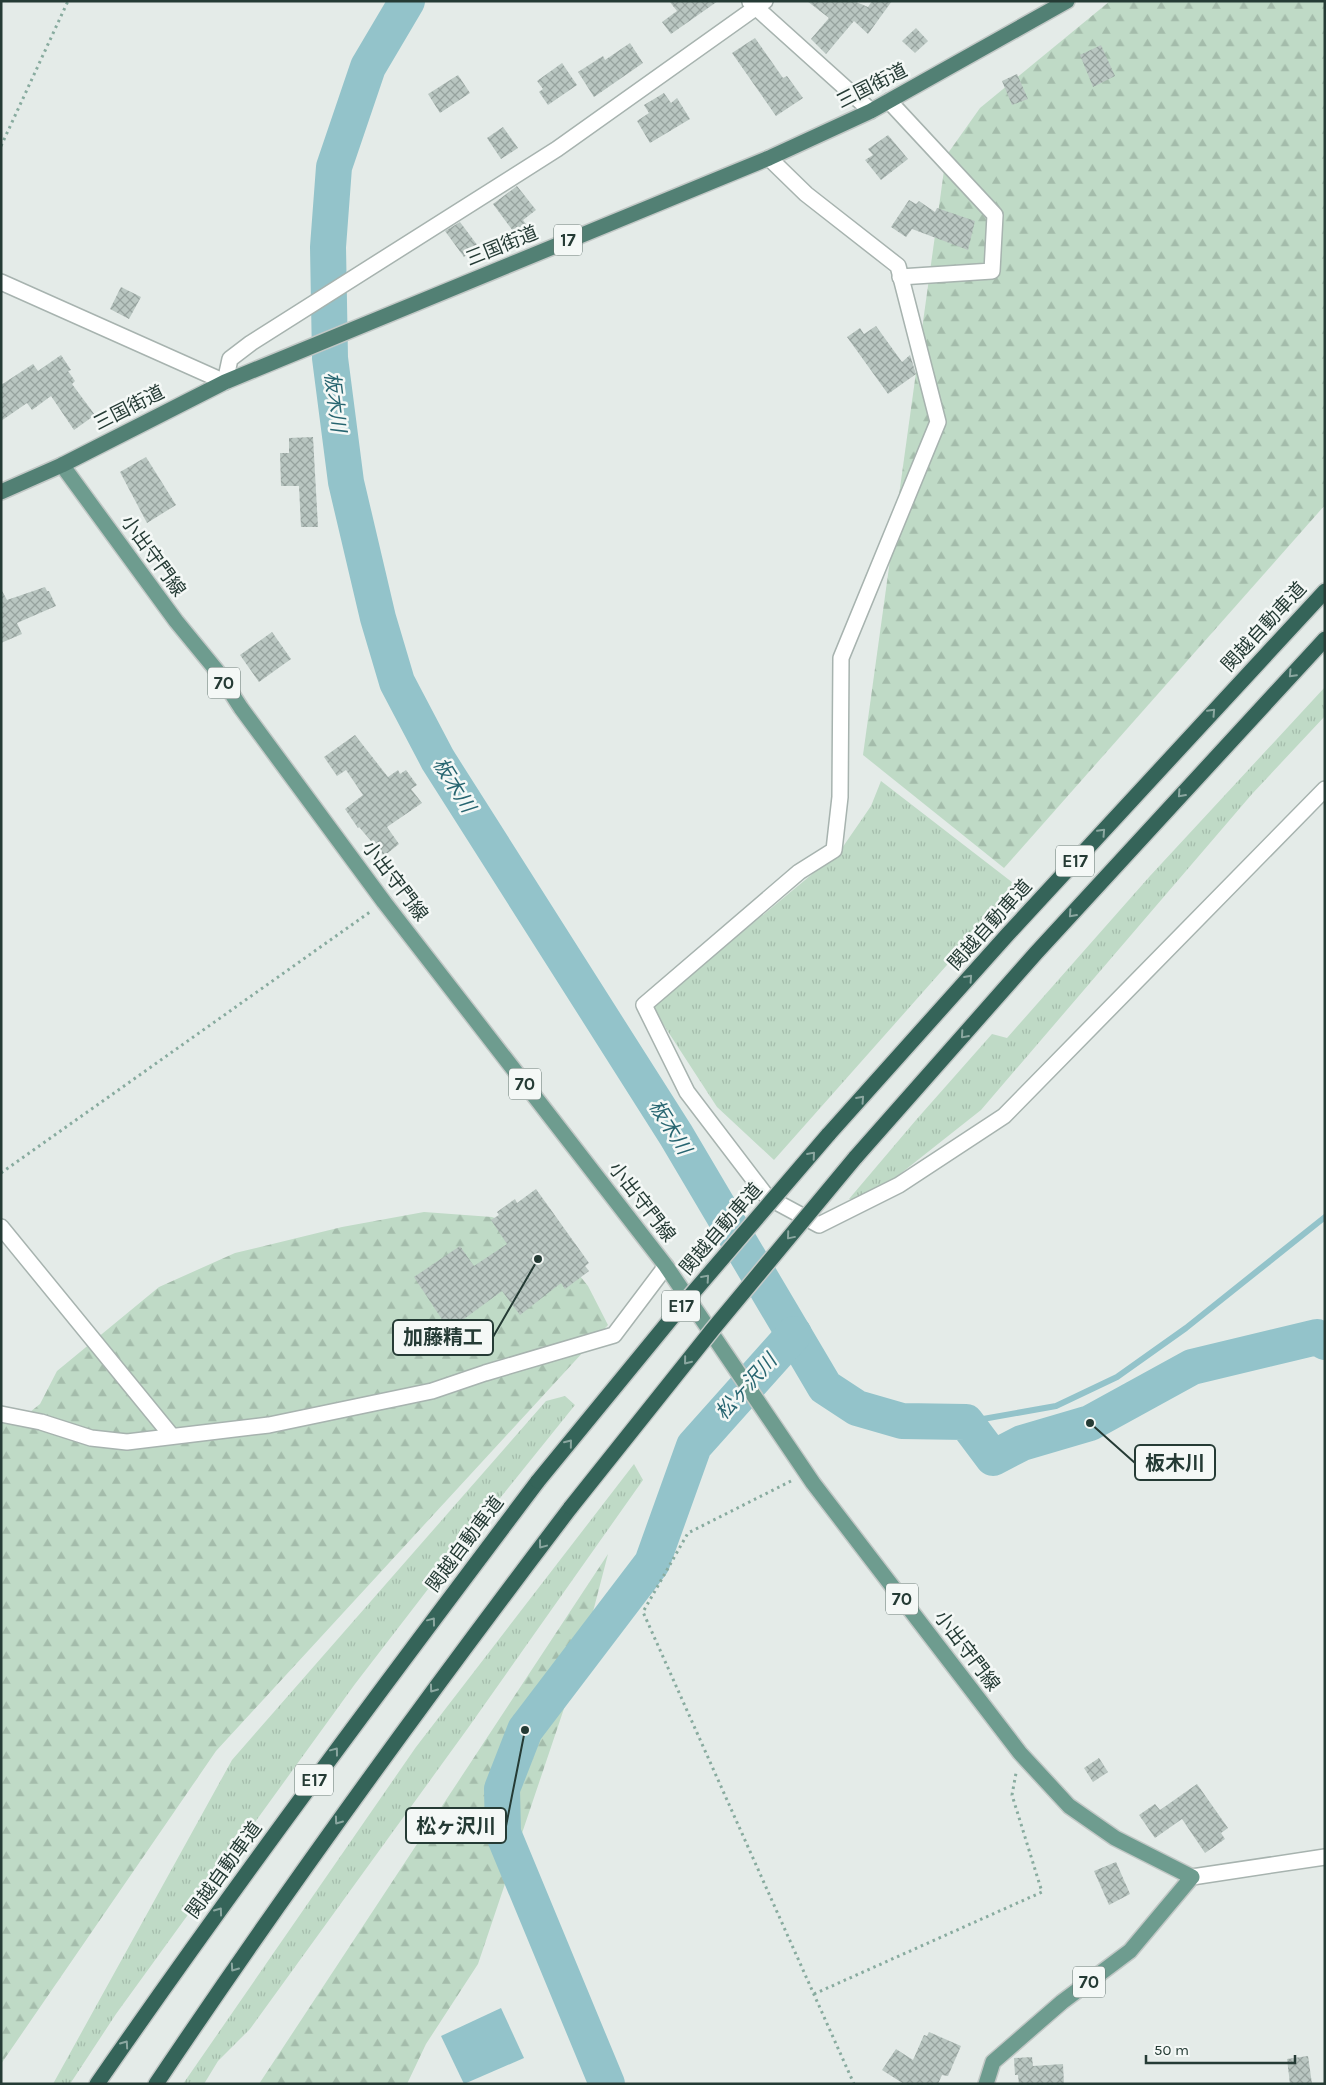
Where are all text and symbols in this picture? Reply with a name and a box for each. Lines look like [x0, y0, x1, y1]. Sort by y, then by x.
street label: 三国街道 [833, 59, 911, 113]
street label: 三国街道 [463, 222, 541, 270]
road number: 17 [554, 224, 582, 256]
water label: 板木川 [320, 371, 350, 435]
street label: 三国街道 [90, 381, 168, 435]
street label: 小出守門線 [116, 511, 190, 601]
street label: 関越自動車道 [1217, 578, 1311, 676]
road number: 70 [208, 668, 240, 698]
one-way arrow [1289, 669, 1298, 678]
one-way arrow [1206, 709, 1215, 718]
water label: 板木川 [428, 753, 481, 818]
one-way arrow [1178, 788, 1187, 797]
one-way arrow [1096, 828, 1105, 837]
street label: 小出守門線 [358, 836, 432, 926]
road number: E17 [1056, 846, 1094, 876]
street label: 関越自動車道 [944, 875, 1036, 975]
one-way arrow [1069, 908, 1078, 917]
one-way arrow [963, 974, 972, 983]
one-way arrow [961, 1030, 970, 1039]
road number: 70 [509, 1068, 541, 1100]
water label: 板木川 [644, 1095, 697, 1160]
one-way arrow [855, 1095, 864, 1104]
one-way arrow [806, 1151, 815, 1160]
street label: 小出守門線 [604, 1158, 680, 1246]
street label: 関越自動車道 [675, 1179, 767, 1279]
one-way arrow [788, 1230, 796, 1239]
one-way arrow [700, 1274, 709, 1283]
road number: E17 [662, 1290, 700, 1322]
callout: 加藤精工 [393, 1320, 493, 1355]
text: 加藤精工 [403, 1326, 483, 1349]
water label: 松ヶ沢川 [711, 1348, 783, 1424]
one-way arrow [684, 1355, 692, 1364]
one-way arrow [564, 1440, 573, 1449]
callout: 板木川 [1135, 1445, 1215, 1480]
text: 板木川 [1145, 1452, 1205, 1475]
street label: 関越自動車道 [422, 1492, 508, 1596]
one-way arrow [539, 1539, 547, 1548]
road number: 70 [886, 1584, 918, 1615]
street label: 小出守門線 [930, 1606, 1004, 1696]
one-way arrow [426, 1617, 435, 1627]
one-way arrow [430, 1683, 439, 1693]
one-way arrow [329, 1747, 338, 1757]
road number: E17 [295, 1764, 333, 1796]
callout: 松ヶ沢川 [406, 1808, 506, 1843]
one-way arrow [335, 1815, 344, 1825]
text: 松ヶ沢川 [416, 1815, 496, 1838]
street label: 関越自動車道 [182, 1817, 266, 1923]
one-way arrow [213, 1907, 222, 1917]
one-way arrow [231, 1962, 240, 1972]
road number: 70 [1073, 1966, 1105, 1998]
scale bar [1146, 2032, 1295, 2064]
one-way arrow [119, 2040, 128, 2049]
text: 50 m [1154, 2041, 1189, 2059]

